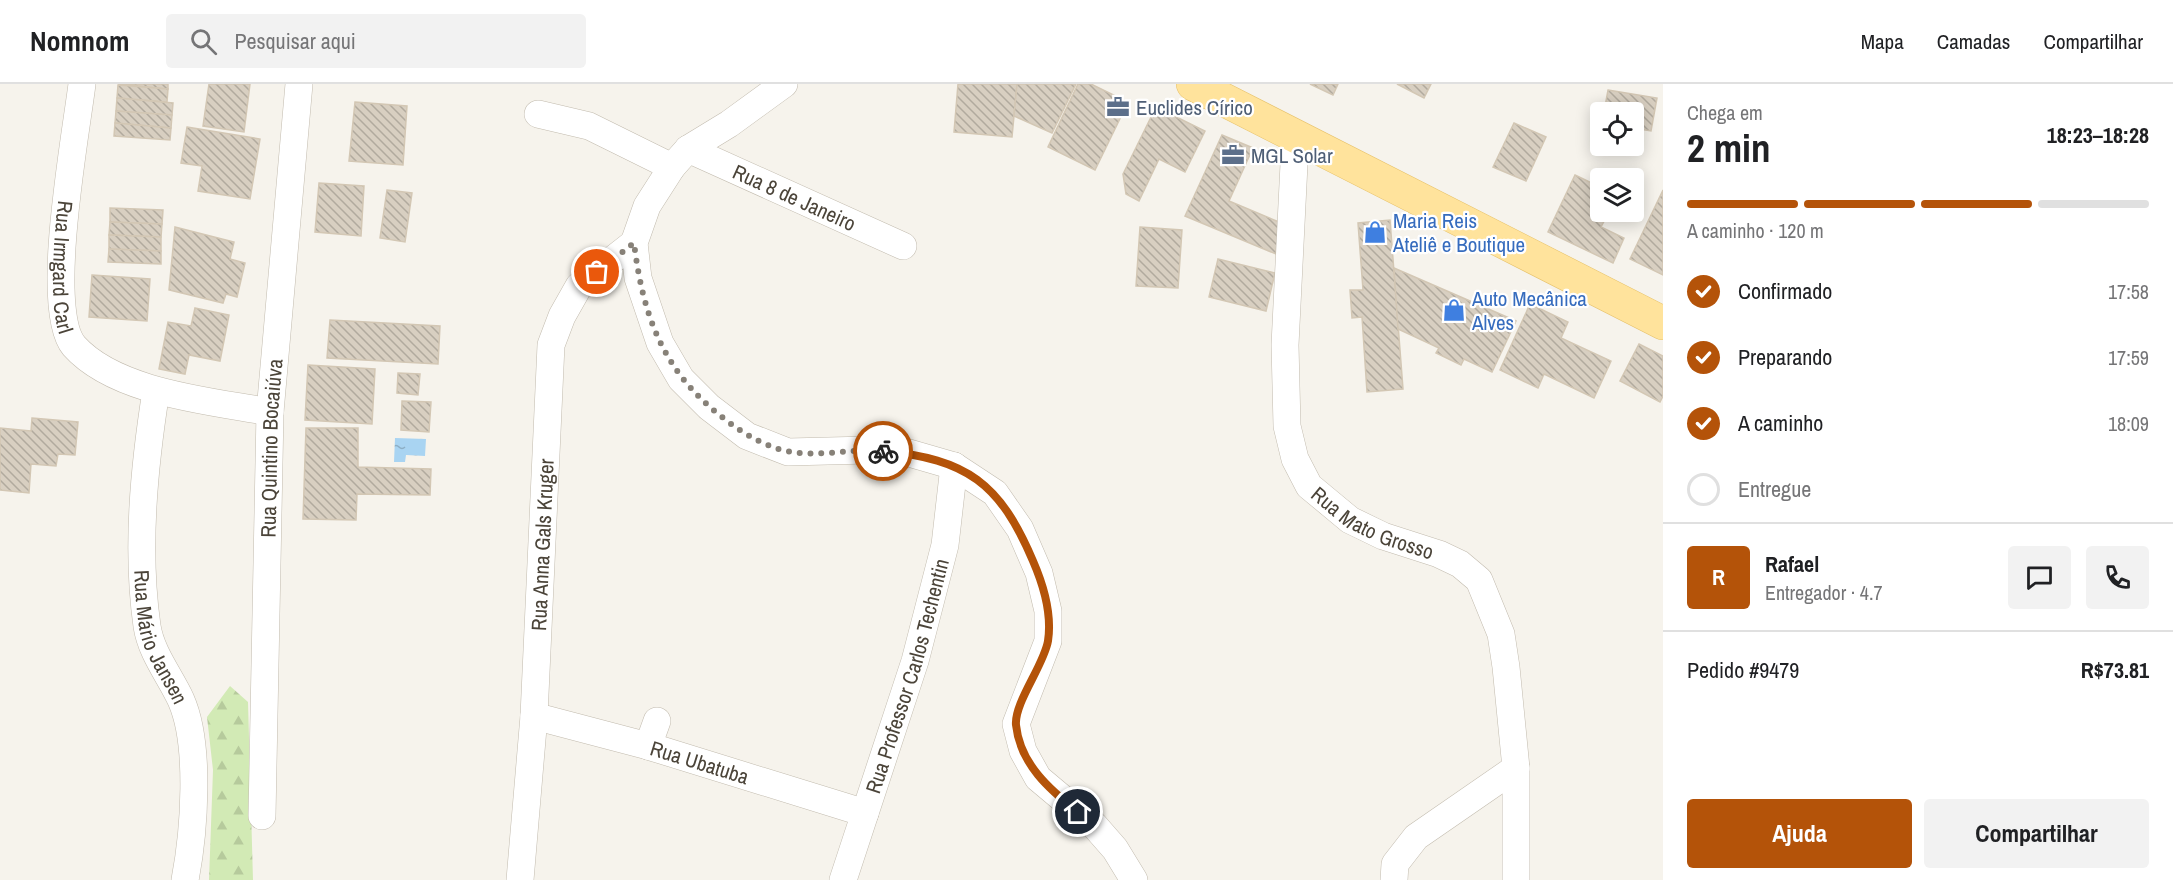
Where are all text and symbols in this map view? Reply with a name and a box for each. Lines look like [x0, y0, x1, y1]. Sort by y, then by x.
search box [166, 14, 586, 68]
text: Nomnom [30, 22, 130, 60]
icon: search [187, 25, 220, 58]
text: Pesquisar aqui [235, 26, 356, 56]
text: Mapa [1861, 27, 1904, 56]
text: Camadas [1937, 27, 2010, 56]
text: Compartilhar [2043, 27, 2143, 56]
place label: Euclides Círico [1136, 93, 1253, 122]
office icon: Euclides Círico [1105, 94, 1131, 120]
text: Chega em [1687, 99, 1763, 126]
map controls [1590, 102, 1644, 222]
button: locate [1590, 102, 1644, 156]
text: 18:23–18:28 [2047, 120, 2149, 150]
text: 2 min [1687, 122, 1771, 174]
place label: MGL Solar [1251, 141, 1333, 170]
office icon: MGL Solar [1220, 142, 1246, 168]
street label: Rua 8 de Janeiro [728, 157, 861, 238]
button: layers [1590, 168, 1644, 222]
street label: Rua Irmgard Carl [46, 199, 81, 337]
place label: Maria Reis Ateliê e Boutique [1392, 206, 1525, 259]
text: A caminho · 120 m [1687, 217, 1824, 244]
shop icon: Maria Reis Ateliê e Boutique [1362, 219, 1388, 245]
pin [571, 246, 622, 297]
icon: bag [580, 255, 613, 288]
icon: check [1687, 275, 1720, 308]
text: Confirmado [1738, 276, 1832, 306]
text: 17:58 [2108, 278, 2149, 305]
place label: Auto Mecânica Alves [1471, 284, 1587, 337]
shop icon: Auto Mecânica Alves [1441, 297, 1467, 323]
icon: check [1687, 341, 1720, 374]
text: Preparando [1738, 342, 1832, 372]
text: 17:59 [2108, 344, 2149, 371]
street label: Rua Quintino Bocaiúva [253, 357, 289, 538]
icon: check [1687, 407, 1720, 440]
text: A caminho [1738, 408, 1823, 438]
text: 18:09 [2108, 410, 2149, 437]
courier [853, 421, 913, 481]
icon: bike [867, 435, 900, 468]
street label: Rua Anna Gals Kruger [523, 458, 560, 632]
text: Entregue [1738, 474, 1811, 504]
street label: Rua Mato Grosso [1305, 480, 1437, 566]
button: chat [2008, 546, 2071, 609]
button: phone [2086, 546, 2149, 609]
text: Rafael [1765, 549, 1819, 579]
street label: Rua Professor Carlos Techentin [858, 555, 955, 797]
text: R [1712, 562, 1725, 592]
street label: Rua Mário Jansen [128, 569, 195, 709]
text: Entregador · 4.7 [1765, 579, 1883, 606]
text: Pedido #9479 [1687, 655, 1799, 685]
text: R$73.81 [2081, 655, 2149, 685]
street label: Rua Ubatuba [647, 733, 753, 791]
pin [1052, 786, 1103, 837]
icon: home [1061, 795, 1094, 828]
button: Ajuda [1687, 799, 1912, 868]
button: Compartilhar [1924, 799, 2149, 868]

